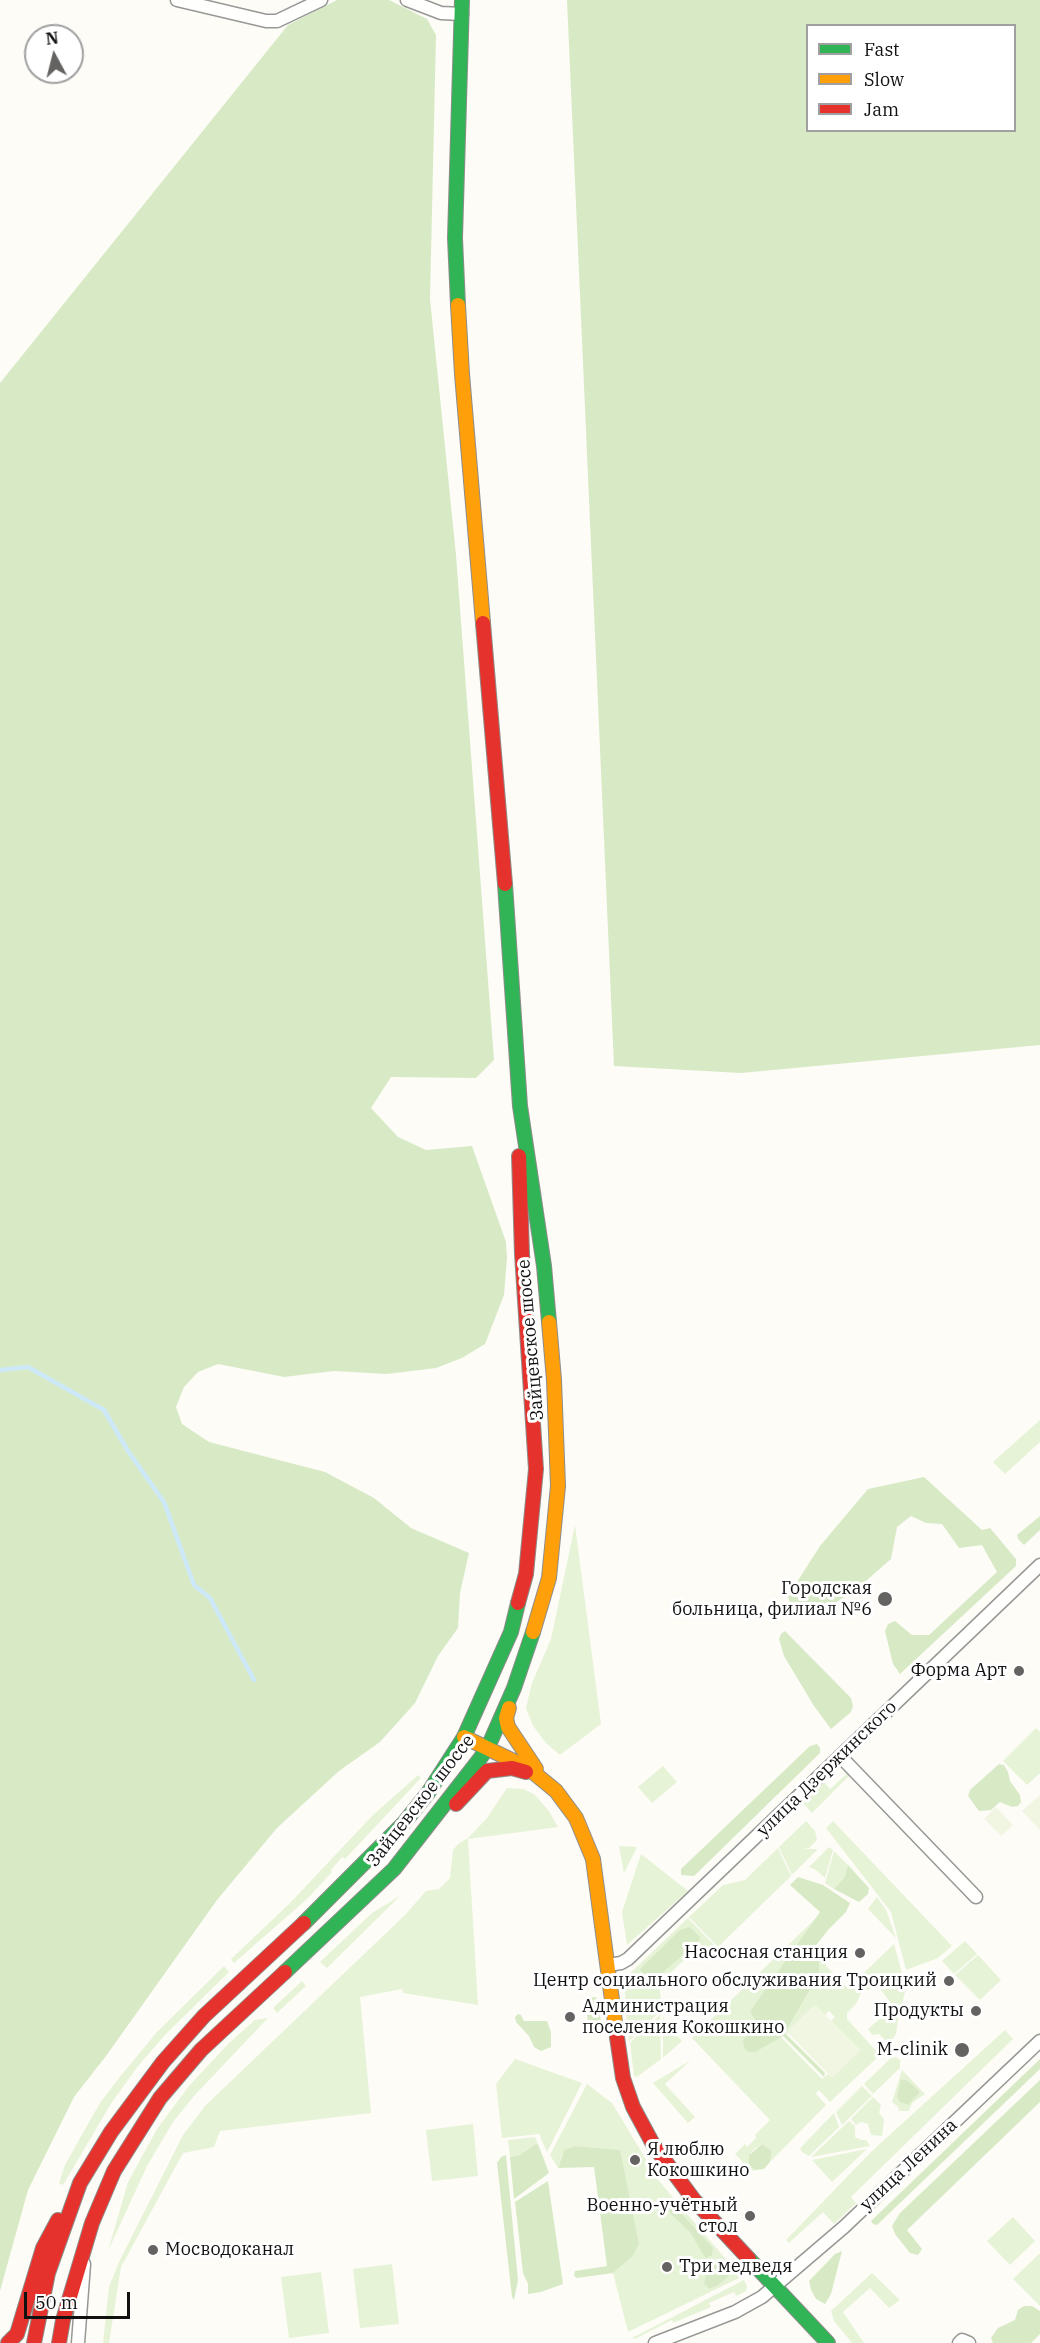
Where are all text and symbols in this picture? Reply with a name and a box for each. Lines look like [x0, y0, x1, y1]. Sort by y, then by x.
north arrow [24, 24, 84, 84]
legend [806, 24, 1016, 132]
text: N [45, 27, 60, 49]
text: Fast [864, 38, 899, 61]
text: Slow [864, 68, 904, 91]
text: Jam [864, 98, 899, 121]
street label: Зайцевское шоссе [513, 1258, 549, 1422]
place label: Городская больница, филиал №6 [672, 1578, 872, 1620]
marker: Городская больница, филиал №6 [876, 1590, 894, 1608]
place label: Форма Арт [911, 1660, 1007, 1682]
marker: Форма Арт [1012, 1664, 1026, 1678]
street label: улица Дзержинского [753, 1697, 901, 1841]
street label: Зайцевское шоссе [363, 1731, 479, 1871]
place label: Насосная станция [684, 1942, 848, 1964]
marker: Насосная станция [853, 1946, 867, 1960]
place label: Центр социального обслуживания Троицкий [533, 1970, 937, 1992]
marker: Центр социального обслуживания Троицкий [942, 1974, 956, 1988]
place label: Администрация поселения Кокошкино [582, 1996, 784, 2038]
place label: Продукты [874, 2000, 964, 2022]
marker: Продукты [969, 2004, 983, 2018]
marker: Администрация поселения Кокошкино [563, 2010, 577, 2024]
place label: M-clinik [877, 2039, 948, 2061]
marker: M-clinik [953, 2041, 971, 2059]
street label: улица Ленина [856, 2115, 962, 2215]
place label: Я люблю Кокошкино [647, 2139, 749, 2182]
marker: Я люблю Кокошкино [628, 2153, 642, 2167]
place label: Военно-учётный стол [586, 2195, 738, 2238]
marker: Военно-учётный стол [743, 2209, 757, 2223]
place label: Мосводоканал [165, 2239, 294, 2261]
marker: Мосводоканал [146, 2243, 160, 2257]
place label: Три медведя [679, 2256, 793, 2278]
marker: Три медведя [660, 2260, 674, 2274]
scale bar [27, 2280, 134, 2318]
text: 50 m [35, 2291, 78, 2314]

